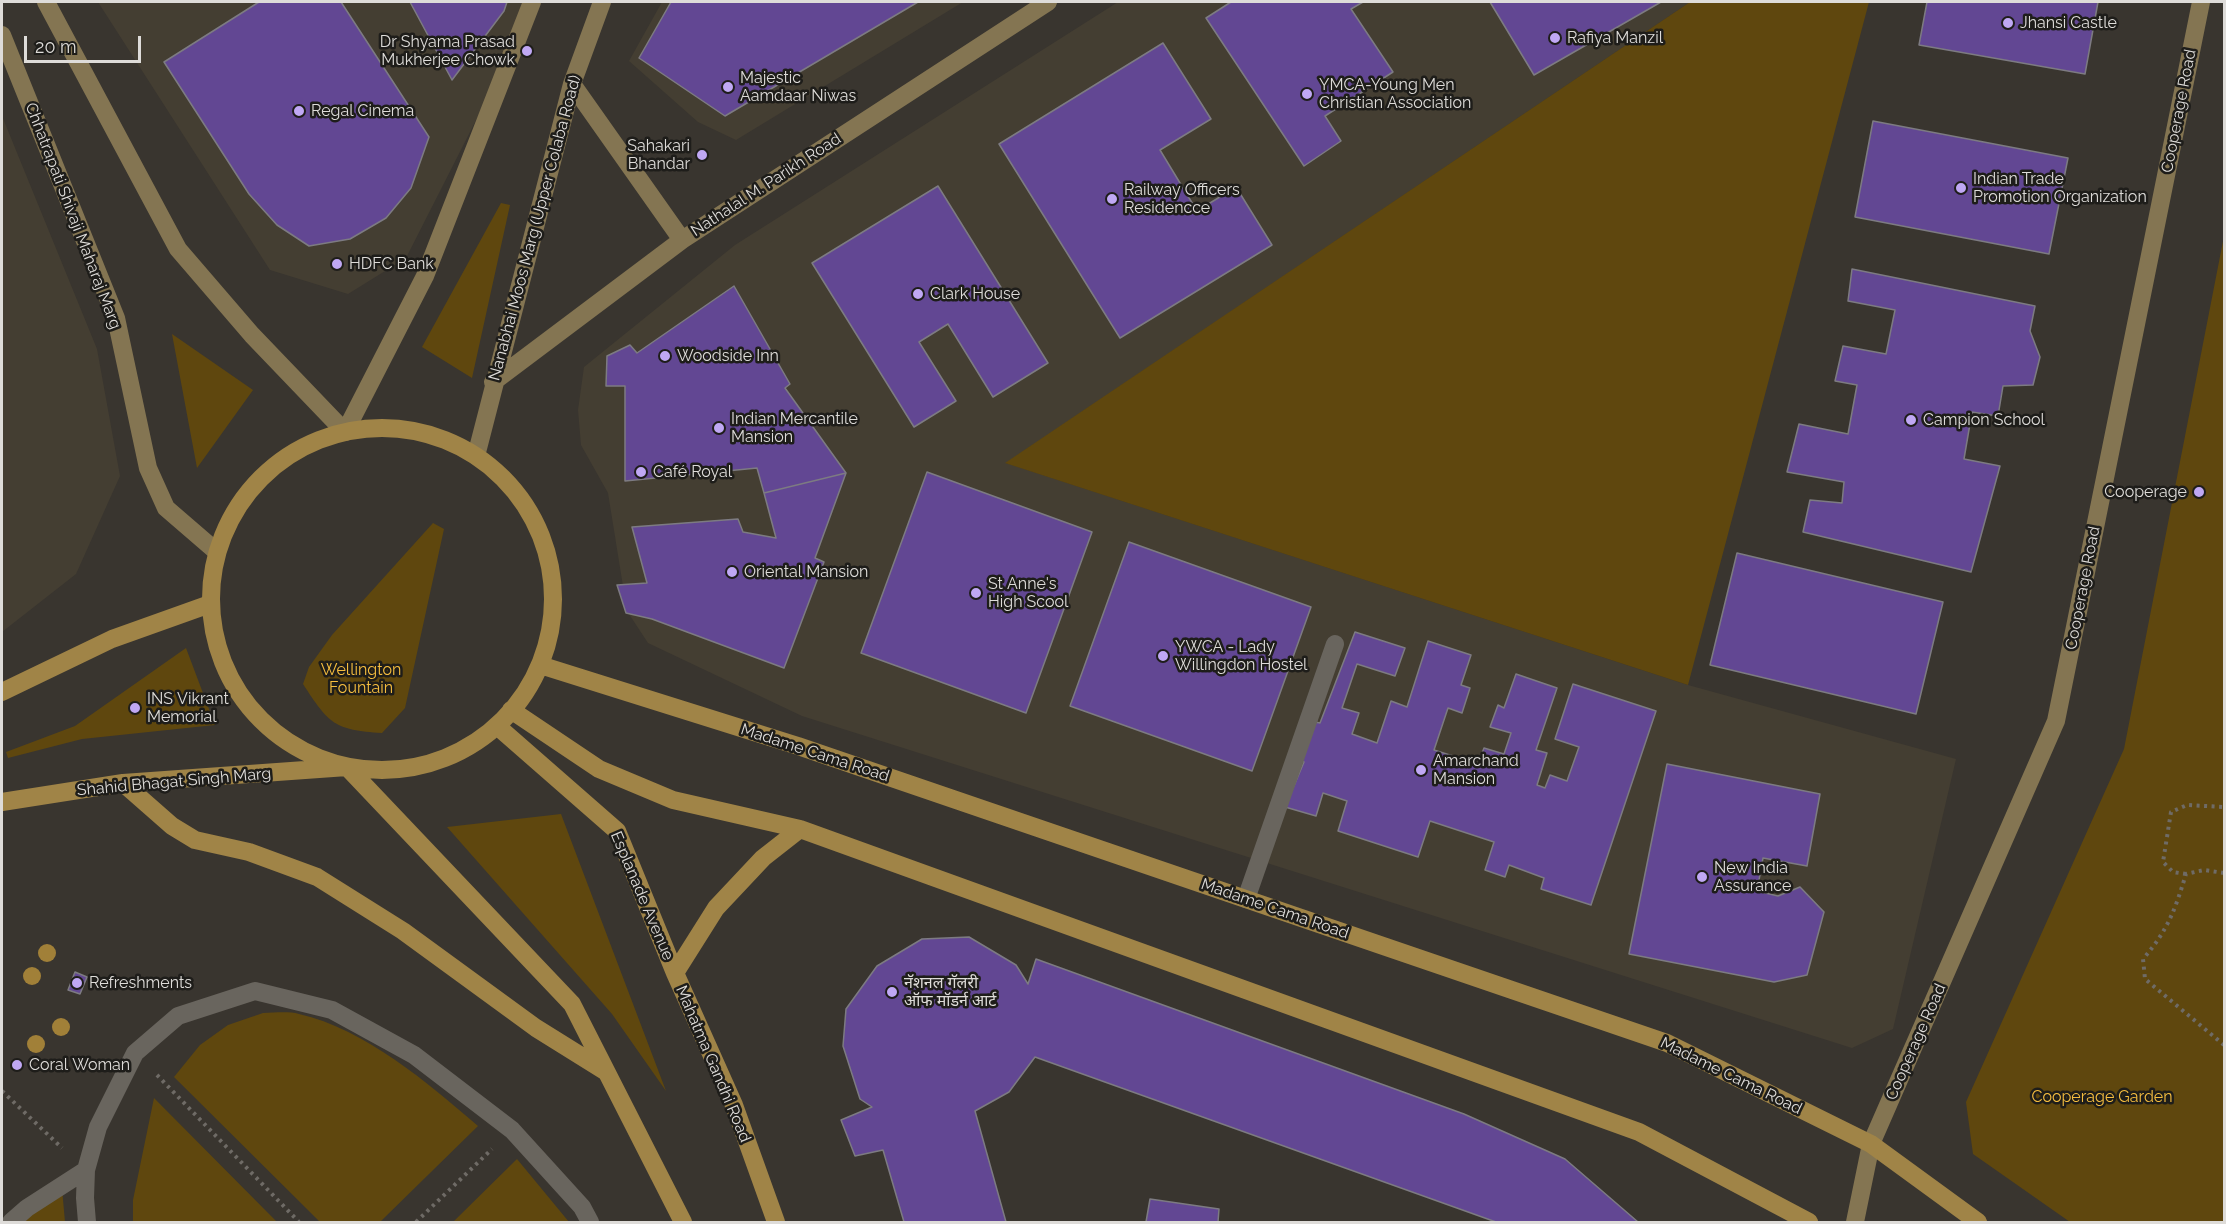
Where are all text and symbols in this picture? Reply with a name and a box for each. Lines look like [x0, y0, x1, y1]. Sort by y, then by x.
place label: Jhansi Castle [2020, 13, 2117, 33]
marker: Jhansi Castle [2001, 16, 2015, 30]
scale bar [27, 24, 144, 62]
place label: Rafiya Manzil [1567, 28, 1663, 48]
marker: Rafiya Manzil [1548, 31, 1562, 45]
place label: Dr Shyama Prasad Mukherjee Chowk [380, 32, 515, 70]
text: 20 m [35, 36, 77, 57]
marker: Dr Shyama Prasad Mukherjee Chowk [520, 44, 534, 58]
street label: Cooperage Road [2158, 48, 2200, 174]
place label: Majestic Aamdaar Niwas [740, 68, 856, 106]
street label: Nanabhai Moos Marg (Upper Colaba Road) [485, 73, 585, 383]
place label: YMCA-Young Men Christian Association [1319, 75, 1471, 113]
marker: Majestic Aamdaar Niwas [721, 80, 735, 94]
marker: YMCA-Young Men Christian Association [1300, 87, 1314, 101]
street label: Chhatrapati Shivaji Maharaj Marg [21, 100, 125, 332]
place label: Regal Cinema [311, 101, 414, 121]
marker: Regal Cinema [292, 104, 306, 118]
street label: Nathalal M. Parikh Road [687, 129, 845, 241]
place label: Sahakari Bhandar [627, 136, 690, 174]
marker: Sahakari Bhandar [695, 148, 709, 162]
place label: Indian Trade Promotion Organization [1973, 169, 2147, 207]
place label: Railway Officers Residencce [1124, 180, 1240, 218]
marker: Indian Trade Promotion Organization [1954, 181, 1968, 195]
marker: Railway Officers Residencce [1105, 192, 1119, 206]
place label: HDFC Bank [349, 254, 434, 274]
marker: HDFC Bank [330, 257, 344, 271]
place label: Clark House [930, 284, 1020, 304]
marker: Clark House [911, 287, 925, 301]
place label: Woodside Inn [677, 346, 779, 366]
marker: Woodside Inn [658, 349, 672, 363]
place label: Indian Mercantile Mansion [731, 409, 858, 447]
place label: Campion School [1923, 410, 2045, 430]
marker: Campion School [1904, 413, 1918, 427]
marker: Indian Mercantile Mansion [712, 421, 726, 435]
place label: Café Royal [653, 462, 732, 482]
marker: Café Royal [634, 465, 648, 479]
place label: Cooperage [2104, 482, 2187, 502]
marker: Cooperage [2192, 485, 2206, 499]
street label: Cooperage Road [2062, 525, 2104, 651]
place label: Oriental Mansion [744, 562, 868, 582]
marker: Oriental Mansion [725, 565, 739, 579]
place label: St Anne's High Scool [988, 574, 1068, 612]
marker: St Anne's High Scool [969, 586, 983, 600]
place label: YWCA - Lady Willingdon Hostel [1175, 637, 1307, 675]
marker: YWCA - Lady Willingdon Hostel [1156, 649, 1170, 663]
park label: Wellington Fountain [321, 660, 401, 698]
place label: INS Vikrant Memorial [147, 689, 229, 727]
marker: INS Vikrant Memorial [128, 701, 142, 715]
street label: Madame Cama Road [738, 720, 892, 786]
place label: Amarchand Mansion [1433, 751, 1519, 789]
marker: Amarchand Mansion [1414, 763, 1428, 777]
street label: Shahid Bhagat Singh Marg [76, 764, 272, 800]
street label: Esplanade Avenue [606, 829, 678, 963]
place label: New India Assurance [1714, 858, 1791, 896]
marker: New India Assurance [1695, 870, 1709, 884]
street label: Madame Cama Road [1199, 875, 1351, 943]
place label: Refreshments [89, 973, 192, 993]
place label: नॅशनल गॅलरी ऑफ मॉडर्न आर्ट [904, 973, 996, 1011]
marker: Refreshments [70, 976, 84, 990]
street label: Cooperage Road [1882, 981, 1950, 1103]
street label: Mahatma Gandhi Road [671, 983, 755, 1145]
marker: नॅशनल गॅलरी ऑफ मॉडर्न आर्ट [885, 985, 899, 999]
street label: Madame Cama Road [1657, 1033, 1805, 1119]
place label: Coral Woman [29, 1055, 130, 1075]
marker: Coral Woman [10, 1058, 24, 1072]
park label: Cooperage Garden [2031, 1087, 2173, 1107]

